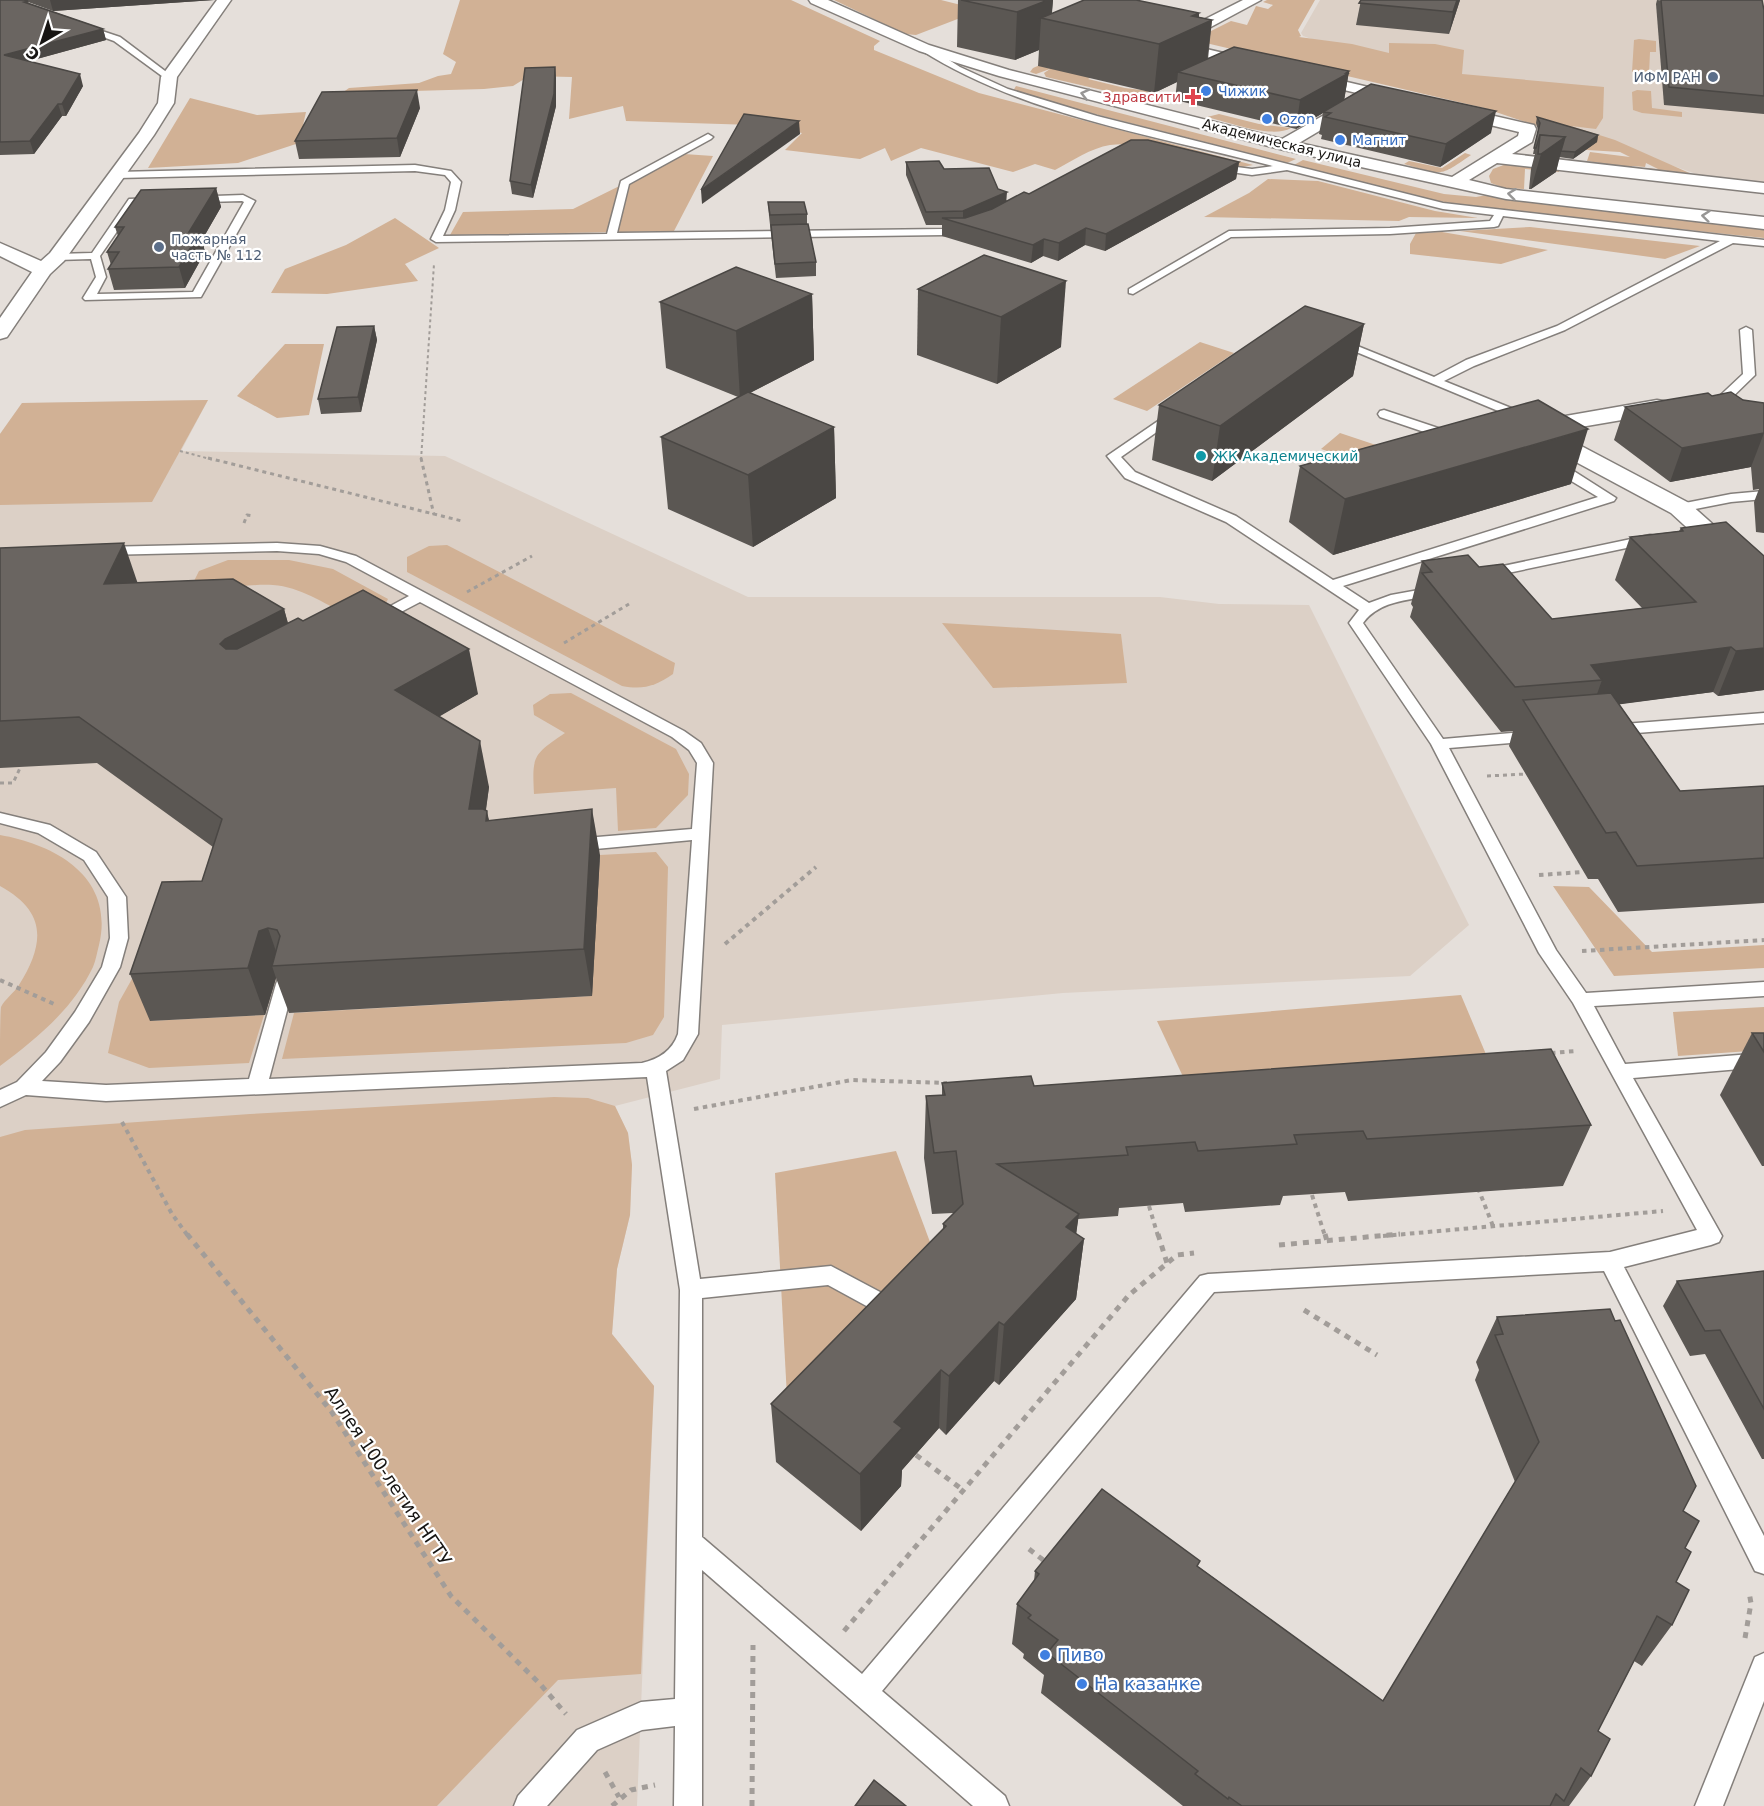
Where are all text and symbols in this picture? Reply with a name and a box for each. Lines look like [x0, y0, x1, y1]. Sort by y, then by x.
north arrow [12, 12, 72, 72]
text: С [22, 42, 43, 64]
place label: ИФМ РАН [1633, 69, 1701, 85]
marker: ИФМ РАН [1706, 70, 1720, 84]
place label: Чижик [1218, 83, 1267, 99]
marker: Чижик [1199, 84, 1213, 98]
one-way arrow [1080, 89, 1091, 101]
place label: Здравсити [1103, 89, 1181, 105]
marker: Здравсити [1186, 90, 1200, 104]
place label: Ozon [1279, 111, 1315, 127]
marker: Ozon [1260, 112, 1274, 126]
street label: Академическая улица [1201, 115, 1363, 171]
place label: Магнит [1352, 132, 1406, 148]
marker: Магнит [1333, 133, 1347, 147]
one-way arrow [1508, 189, 1517, 201]
one-way arrow [1701, 211, 1710, 223]
place label: Пожарная часть № 112 [171, 231, 262, 263]
marker: Пожарная часть № 112 [152, 240, 166, 254]
place label: ЖК Академический [1213, 448, 1358, 464]
marker: ЖК Академический [1194, 449, 1208, 463]
street label: Аллея 100-летия НГТУ [321, 1382, 456, 1569]
place label: Пиво [1057, 1644, 1104, 1665]
marker: Пиво [1038, 1648, 1052, 1662]
place label: На казанке [1094, 1673, 1201, 1694]
marker: На казанке [1075, 1677, 1089, 1691]

